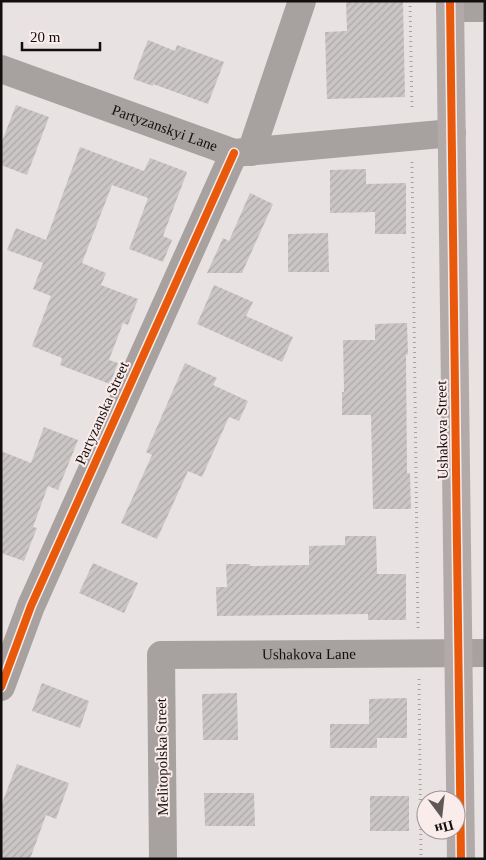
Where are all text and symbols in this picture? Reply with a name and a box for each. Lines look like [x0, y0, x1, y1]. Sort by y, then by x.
scale bar [22, 20, 100, 52]
text: 20 m [30, 29, 61, 45]
street label: Partyzanskyi Lane [110, 102, 220, 155]
street label: Partyzanska Street [72, 358, 132, 467]
street label: Ushakova Street [433, 380, 451, 479]
street label: Ushakova Lane [262, 646, 356, 662]
street label: Melitopolska Street [153, 697, 171, 816]
north arrow [416, 790, 466, 840]
text: Пн [433, 817, 455, 837]

